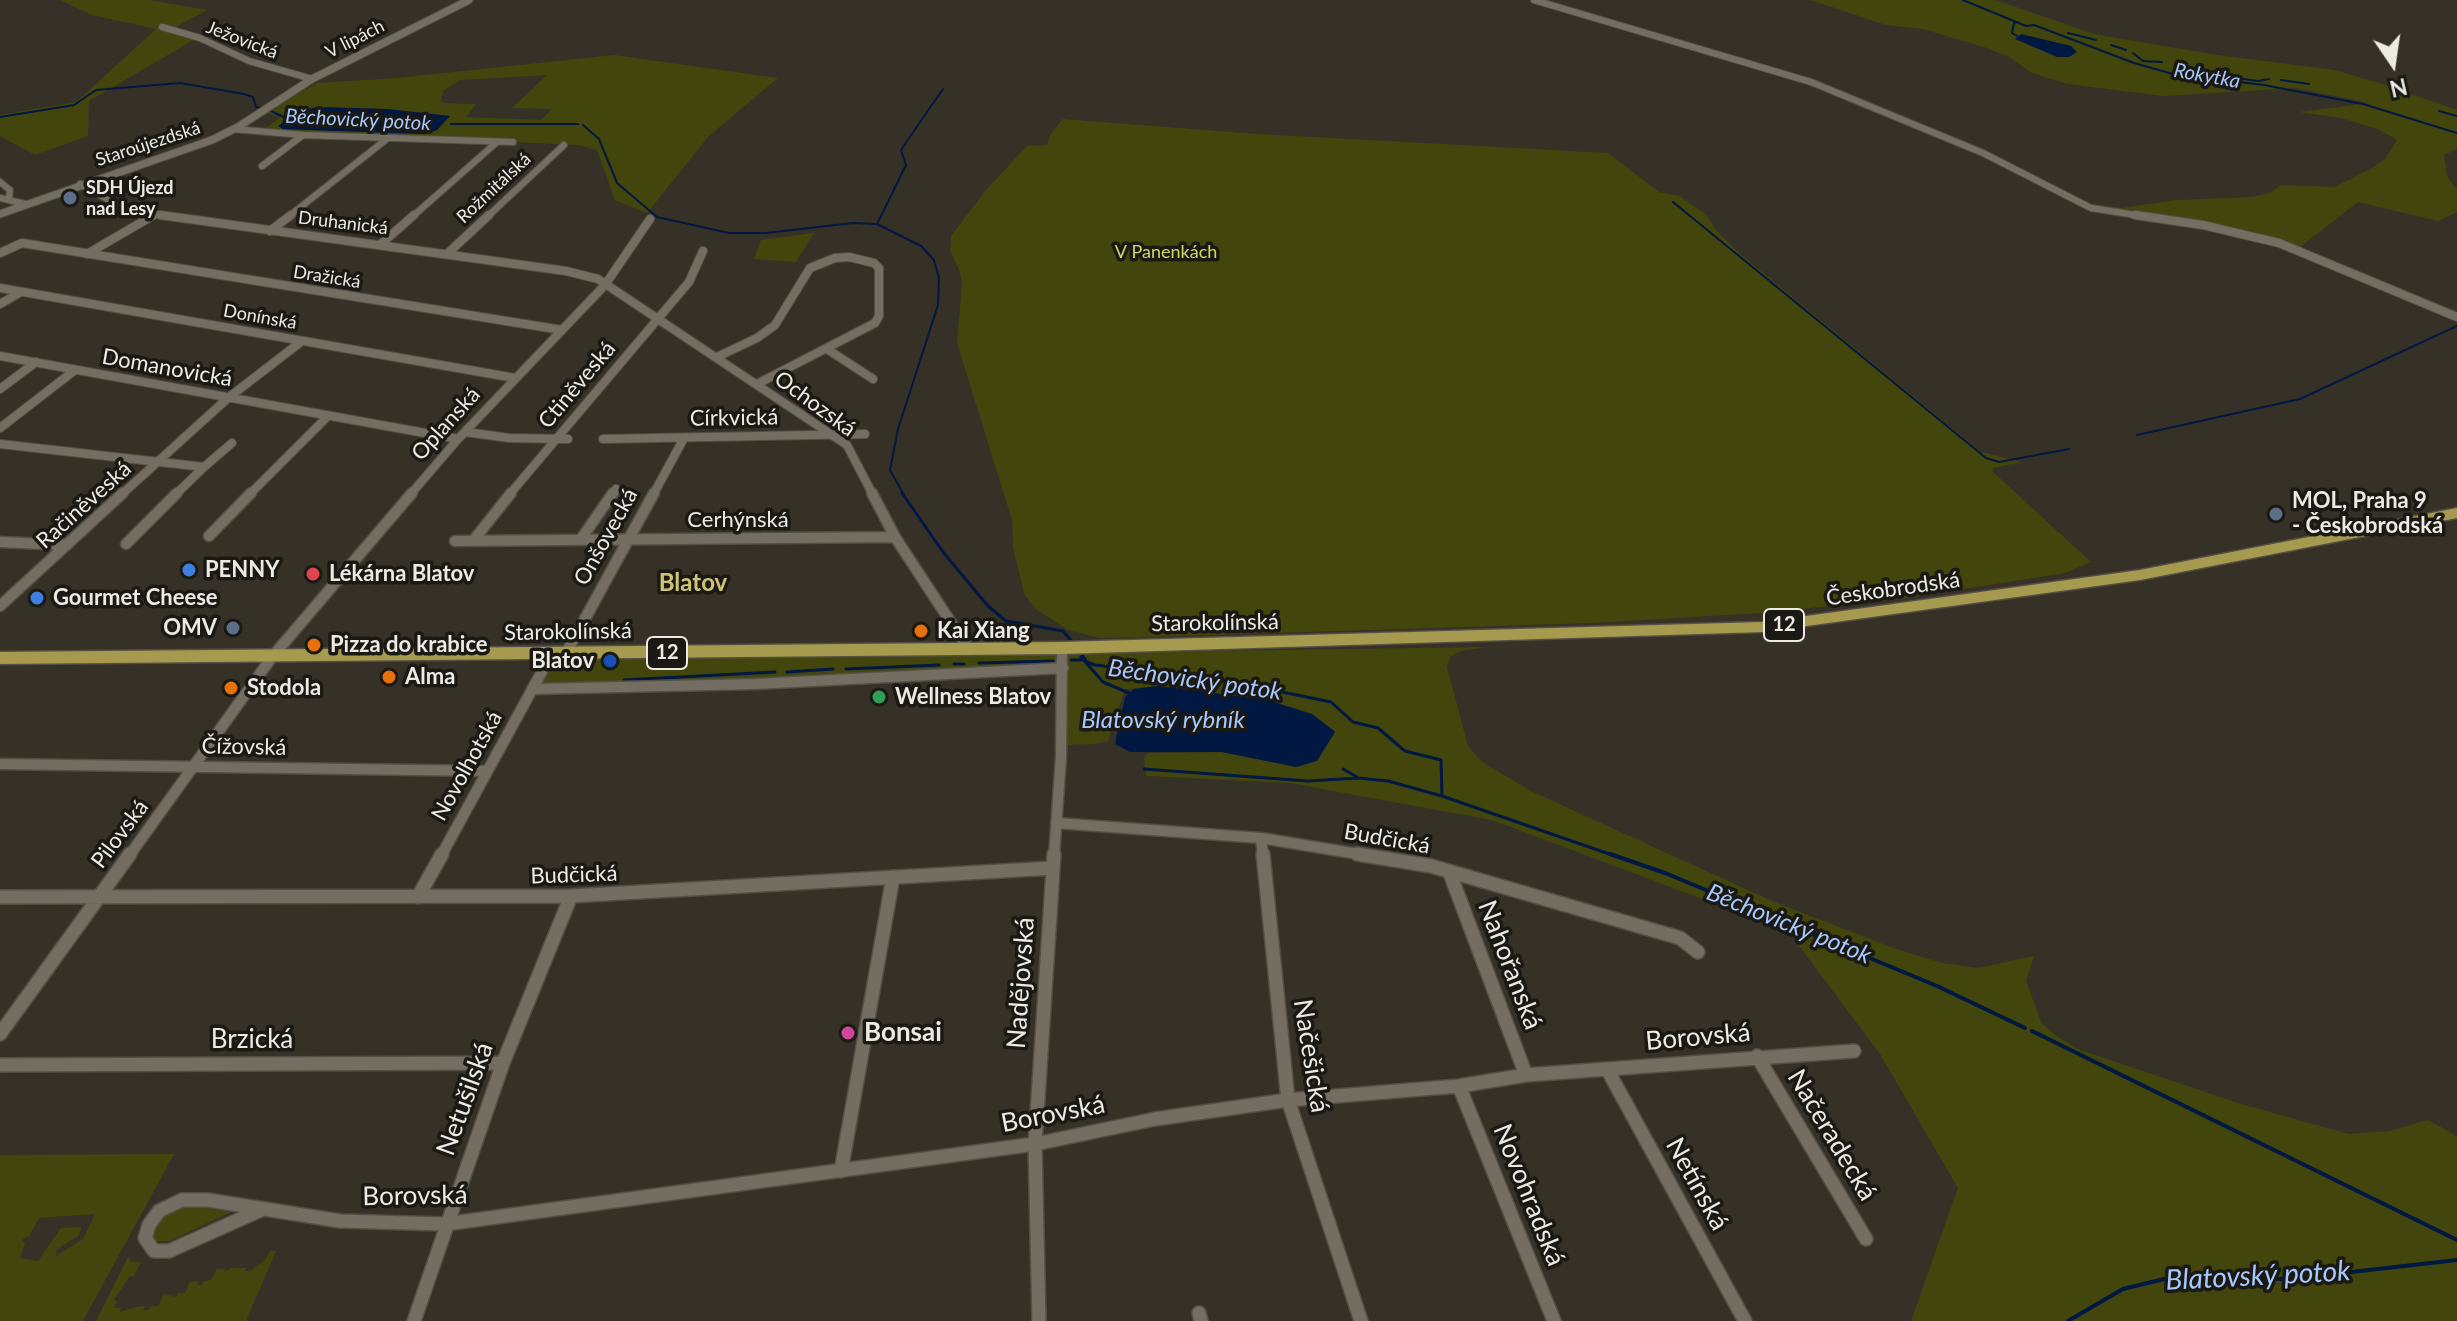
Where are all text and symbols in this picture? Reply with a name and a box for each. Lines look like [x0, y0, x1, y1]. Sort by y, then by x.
street label: V lipách [322, 15, 388, 63]
street label: Ježovická [203, 16, 281, 64]
north arrow [2353, 24, 2433, 104]
water label: Rokytka [2172, 58, 2242, 94]
text: N [2387, 73, 2410, 103]
water label: Běchovický potok [285, 104, 431, 136]
street label: Staroújezdská [93, 117, 203, 171]
street label: Rožmitálská [452, 148, 536, 228]
place label: SDH Újezd nad Lesy [86, 177, 174, 220]
marker: SDH Újezd nad Lesy [61, 189, 79, 207]
street label: Druhanická [297, 207, 389, 239]
park label: V Panenkách [1115, 241, 1217, 263]
street label: Dražická [292, 261, 362, 293]
street label: Donínská [222, 300, 298, 334]
street label: Ctiněveská [533, 336, 621, 434]
street label: Domanovická [100, 344, 234, 392]
street label: Ochozská [769, 366, 861, 442]
street label: Oplanská [406, 382, 486, 466]
street label: Církvická [690, 404, 778, 432]
street label: Račiněveská [31, 456, 137, 554]
street label: Onšovecká [569, 484, 643, 590]
place label: MOL, Praha 9 - Českobrodská [2292, 488, 2443, 540]
marker: MOL, Praha 9 - Českobrodská [2267, 505, 2285, 523]
street label: Cerhýnská [687, 507, 789, 533]
place label: PENNY [205, 557, 279, 583]
marker: PENNY [180, 561, 198, 579]
place label: Lékárna Blatov [329, 561, 474, 587]
marker: Lékárna Blatov [304, 565, 322, 583]
street label: Českobrodská [1824, 567, 1962, 611]
district label: Blatov [659, 569, 727, 597]
place label: Gourmet Cheese [53, 585, 218, 611]
marker: Gourmet Cheese [28, 589, 46, 607]
street label: Starokolínská [1151, 609, 1279, 637]
road number: 12 [1764, 609, 1804, 641]
place label: OMV [163, 615, 217, 641]
street label: Starokolínská [504, 618, 632, 646]
place label: Kai Xiang [937, 618, 1030, 644]
marker: OMV [224, 619, 242, 637]
marker: Kai Xiang [912, 622, 930, 640]
place label: Pizza do krabice [330, 632, 488, 658]
marker: Pizza do krabice [305, 636, 323, 654]
road number: 12 [647, 637, 687, 669]
place label: Blatov [531, 648, 594, 674]
marker: Blatov [601, 652, 619, 670]
water label: Běchovický potok [1106, 654, 1284, 706]
place label: Alma [405, 664, 455, 690]
marker: Alma [380, 668, 398, 686]
place label: Stodola [247, 675, 321, 701]
marker: Stodola [222, 679, 240, 697]
place label: Wellness Blatov [895, 684, 1051, 710]
marker: Wellness Blatov [870, 688, 888, 706]
water label: Blatovský rybník [1081, 706, 1245, 734]
street label: Novolhotská [426, 707, 508, 825]
street label: Čížovská [201, 733, 287, 761]
street label: Pilovská [86, 795, 154, 873]
street label: Budčická [1342, 818, 1432, 860]
street label: Budčická [530, 860, 618, 890]
water label: Běchovický potok [1703, 878, 1875, 970]
street label: Nahořanská [1471, 896, 1549, 1034]
street label: Nadějovská [1001, 916, 1041, 1050]
street label: Načešická [1287, 997, 1335, 1115]
place label: Bonsai [864, 1017, 942, 1049]
street label: Borovská [1644, 1017, 1752, 1057]
street label: Brzická [211, 1024, 293, 1056]
marker: Bonsai [839, 1024, 857, 1042]
street label: Netušilská [430, 1038, 500, 1160]
street label: Načeradecká [1781, 1064, 1883, 1206]
street label: Borovská [998, 1089, 1108, 1139]
street label: Novohradská [1486, 1119, 1572, 1271]
street label: Netínská [1659, 1132, 1735, 1236]
street label: Borovská [362, 1179, 468, 1213]
water label: Blatovský potok [2165, 1254, 2351, 1298]

